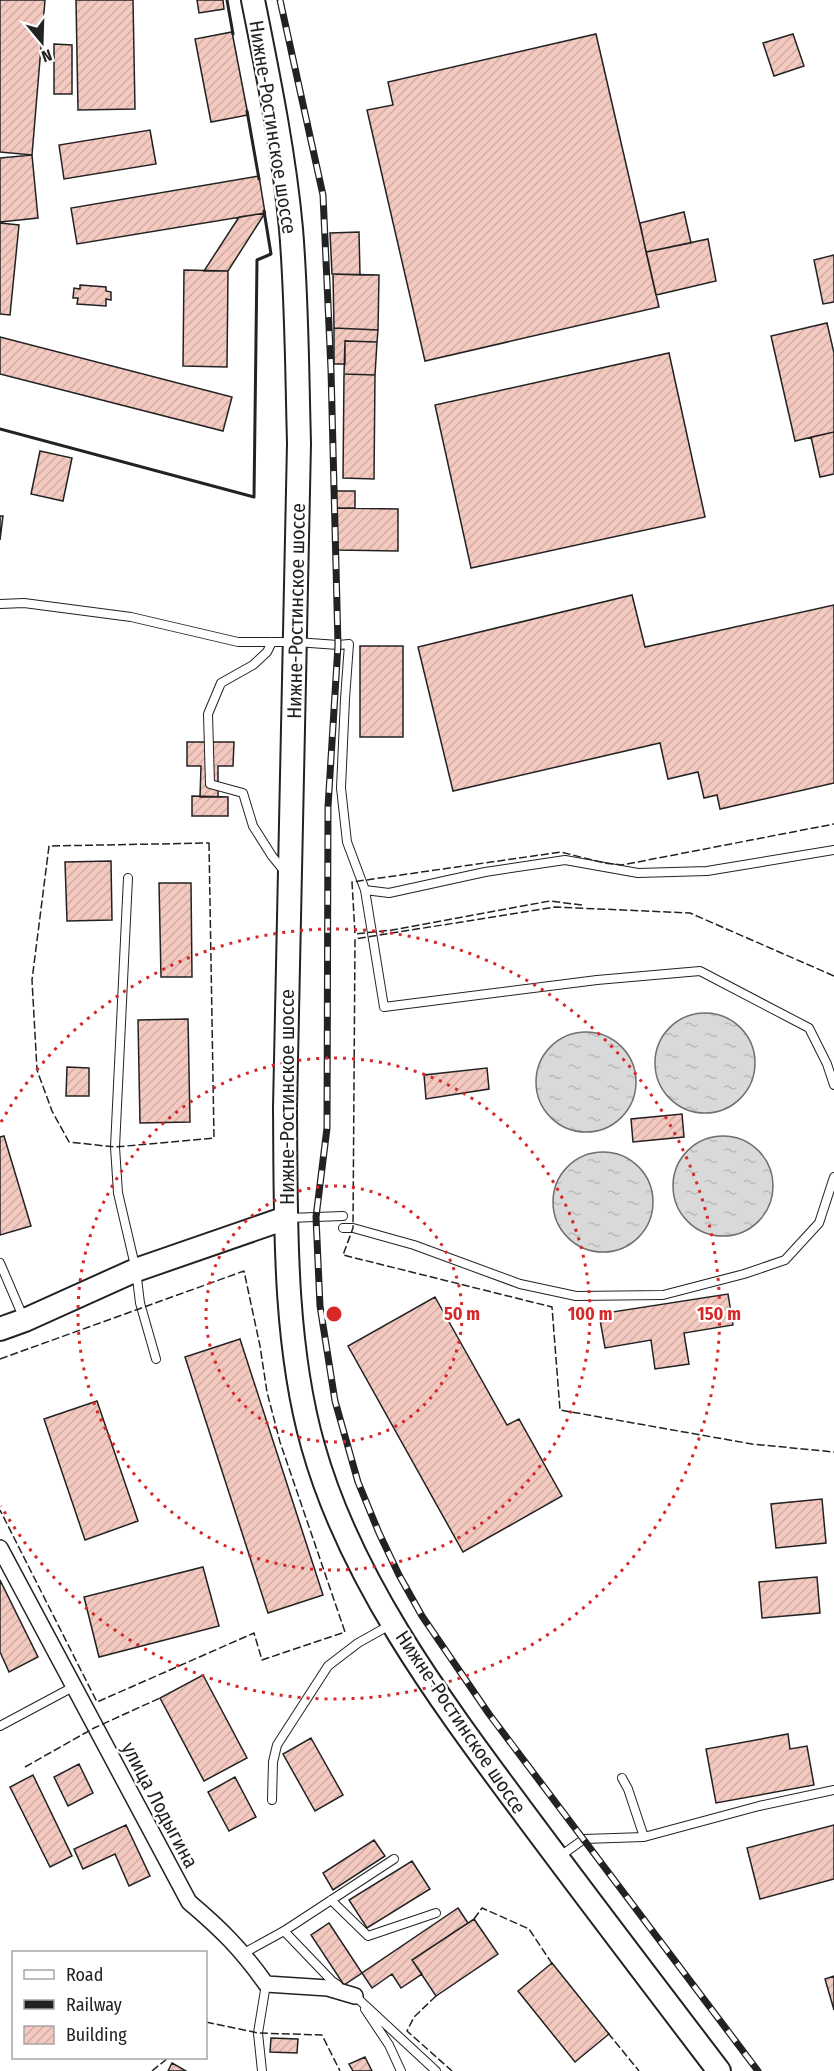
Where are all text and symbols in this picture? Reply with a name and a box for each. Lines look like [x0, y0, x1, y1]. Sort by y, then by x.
north arrow [12, 12, 72, 72]
street label: Нижне-Ростинское шоссе [244, 18, 302, 236]
text: N [39, 45, 54, 66]
street label: Нижне-Ростинское шоссе [282, 503, 310, 719]
street label: Нижне-Ростинское шоссе [275, 989, 299, 1205]
text: 50 m [444, 1303, 480, 1325]
text: 100 m [568, 1303, 612, 1325]
text: 150 m [697, 1303, 741, 1325]
centre of rings [324, 1304, 344, 1324]
street label: Нижне-Ростинское шоссе [391, 1626, 531, 1818]
street label: улица Лодыгина [117, 1738, 203, 1872]
legend [12, 1951, 207, 2059]
text: Road [66, 1964, 103, 1986]
text: Railway [66, 1994, 122, 2016]
text: Building [66, 2024, 127, 2046]

